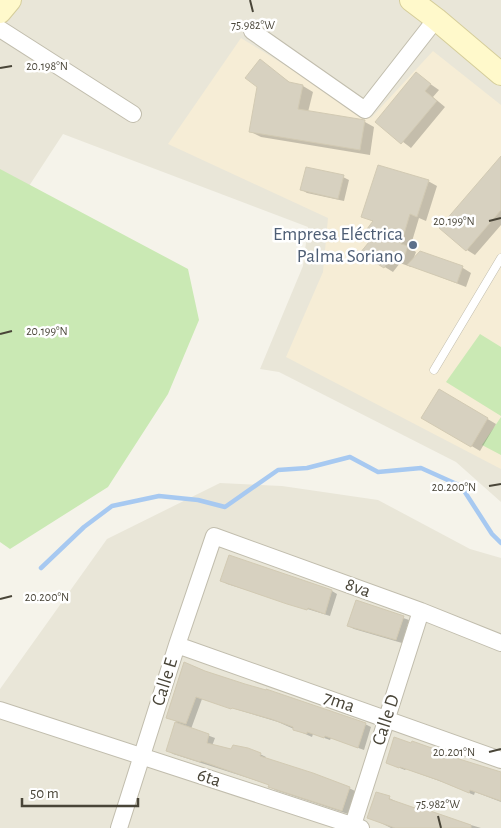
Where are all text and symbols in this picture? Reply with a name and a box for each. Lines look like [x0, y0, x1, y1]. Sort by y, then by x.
text: 75.982°W [231, 19, 275, 31]
text: 20.198°N [26, 60, 68, 72]
text: 20.199°N [433, 215, 475, 227]
place label: Empresa Eléctrica Palma Soriano [273, 225, 403, 266]
marker: Empresa Eléctrica Palma Soriano [407, 239, 419, 251]
text: 20.199°N [26, 325, 68, 337]
text: 20.200°N [432, 481, 476, 493]
street label: 8va [343, 575, 373, 601]
text: 20.200°N [25, 591, 69, 603]
street label: Calle E [149, 656, 181, 708]
street label: 7ma [321, 688, 357, 716]
street label: Calle D [369, 692, 403, 748]
text: 20.201°N [433, 746, 475, 758]
street label: 6ta [195, 765, 223, 791]
scale bar [22, 776, 139, 808]
text: 50 m [30, 786, 59, 801]
text: 75.982°W [416, 798, 460, 810]

